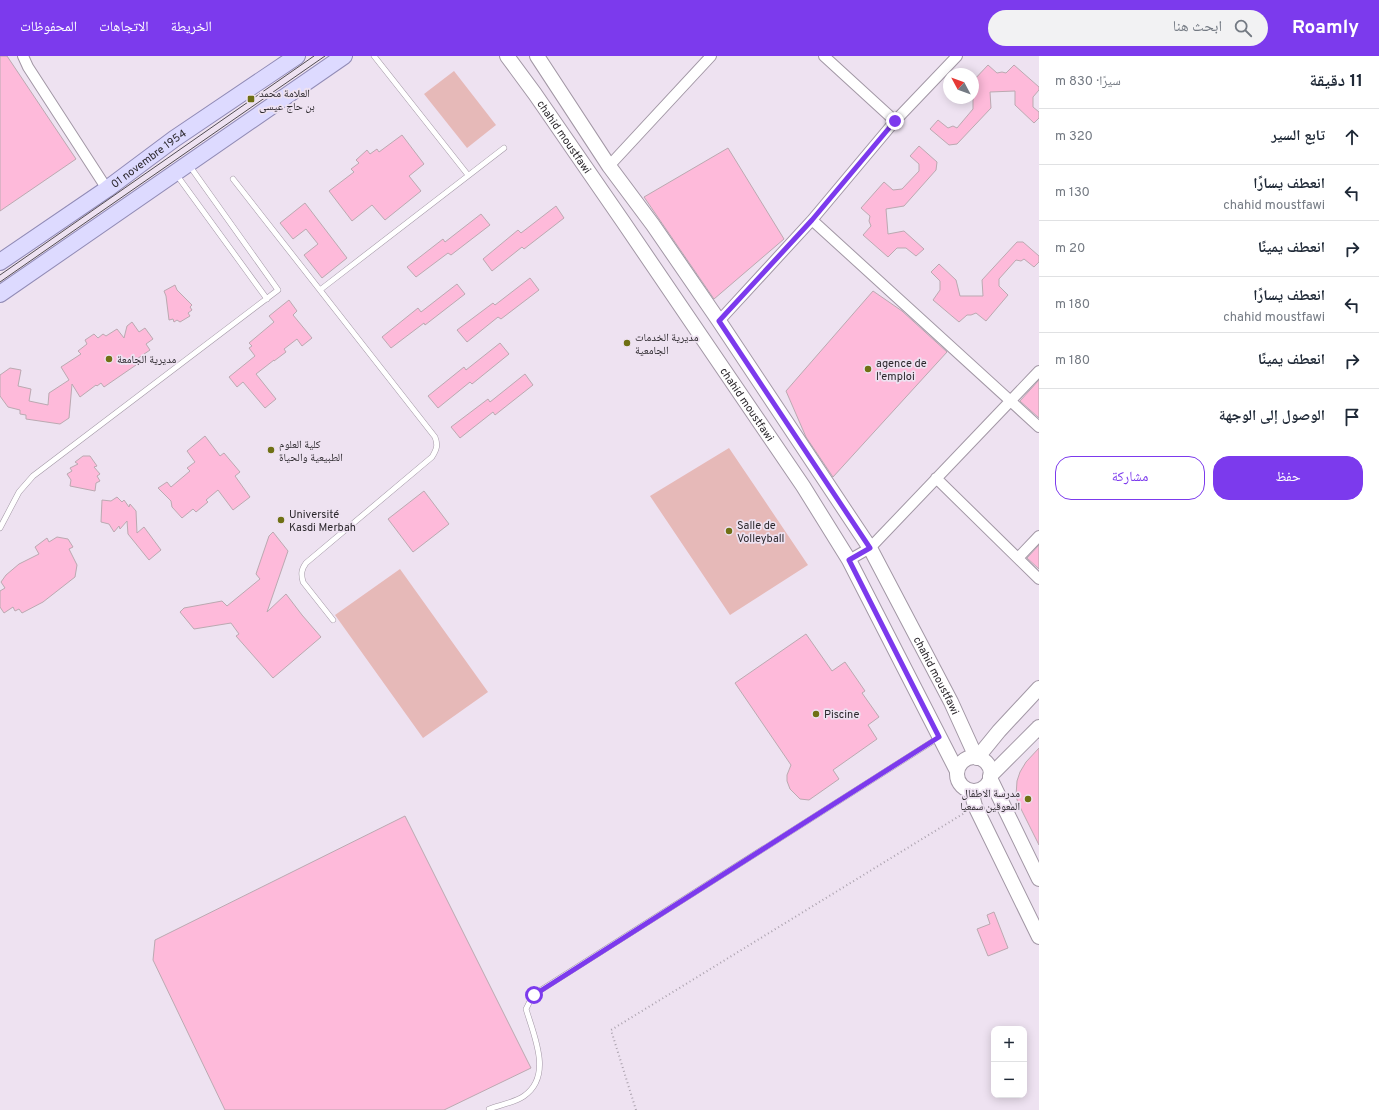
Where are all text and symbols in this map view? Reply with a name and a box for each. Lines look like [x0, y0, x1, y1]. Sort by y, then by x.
search box [988, 10, 1268, 46]
text: Roamly [1292, 16, 1359, 40]
icon: search [1232, 17, 1254, 39]
text: ابحث هنا [1173, 18, 1222, 37]
text: المحفوظات [20, 19, 77, 36]
text: الاتجاهات [99, 19, 149, 36]
text: الخريطة [171, 19, 212, 36]
north arrow [943, 68, 979, 104]
text: 11 دقيقة [1309, 71, 1363, 93]
text: سيرًا · 830 m [1055, 74, 1121, 90]
place label: العلامة محمد بن حاج عيسى [259, 87, 315, 114]
marker: العلامة محمد بن حاج عيسى [246, 94, 256, 104]
street label: chahid moustfawi [533, 98, 594, 177]
route end [886, 112, 904, 130]
icon: ahead [1341, 126, 1363, 148]
street label: 01 novembre 1954 [108, 127, 189, 192]
text: تابع السير [1271, 127, 1325, 146]
text: 320 m [1055, 129, 1093, 145]
text: انعطف يسارًا [1253, 175, 1325, 194]
icon: left [1341, 182, 1363, 204]
text: 130 m [1055, 185, 1090, 201]
text: chahid moustfawi [1223, 198, 1325, 214]
icon: right [1341, 238, 1363, 260]
text: انعطف يمينًا [1258, 239, 1325, 258]
text: 20 m [1055, 241, 1085, 257]
text: انعطف يسارًا [1253, 287, 1325, 306]
icon: left [1341, 294, 1363, 316]
text: 180 m [1055, 297, 1090, 313]
text: chahid moustfawi [1223, 310, 1325, 326]
place label: مديرية الخدمات الجامعية [635, 331, 699, 358]
marker: مديرية الخدمات الجامعية [622, 338, 632, 348]
icon: right [1341, 350, 1363, 372]
text: انعطف يمينًا [1258, 351, 1325, 370]
place label: مديرية الجامعة [117, 353, 176, 367]
text: 180 m [1055, 353, 1090, 369]
marker: مديرية الجامعة [104, 354, 114, 364]
place label: agence de l'emploi [876, 357, 927, 384]
marker: agence de l'emploi [863, 364, 873, 374]
street label: chahid moustfawi [716, 365, 777, 444]
icon: arrive [1341, 406, 1363, 428]
text: الوصول إلى الوجهة [1219, 407, 1325, 426]
place label: كلية العلوم الطبيعية والحياة [279, 438, 343, 465]
marker: كلية العلوم الطبيعية والحياة [266, 445, 276, 455]
button: مشاركة [1055, 456, 1205, 500]
button: حفظ [1213, 456, 1363, 500]
place label: Université Kasdi Merbah [289, 508, 356, 535]
marker: Université Kasdi Merbah [276, 515, 286, 525]
place label: Salle de Volleyball [737, 519, 784, 546]
marker: Salle de Volleyball [724, 526, 734, 536]
street label: chahid moustfawi [910, 634, 962, 717]
place label: Piscine [824, 708, 859, 722]
marker: Piscine [811, 709, 821, 719]
place label: مدرسة الاطفال المعوقين سمعيا [960, 787, 1020, 814]
marker: مدرسة الاطفال المعوقين سمعيا [1023, 794, 1033, 804]
route start [525, 986, 543, 1004]
map controls [991, 1026, 1027, 1098]
button: + [991, 1026, 1027, 1062]
button: − [991, 1062, 1027, 1098]

